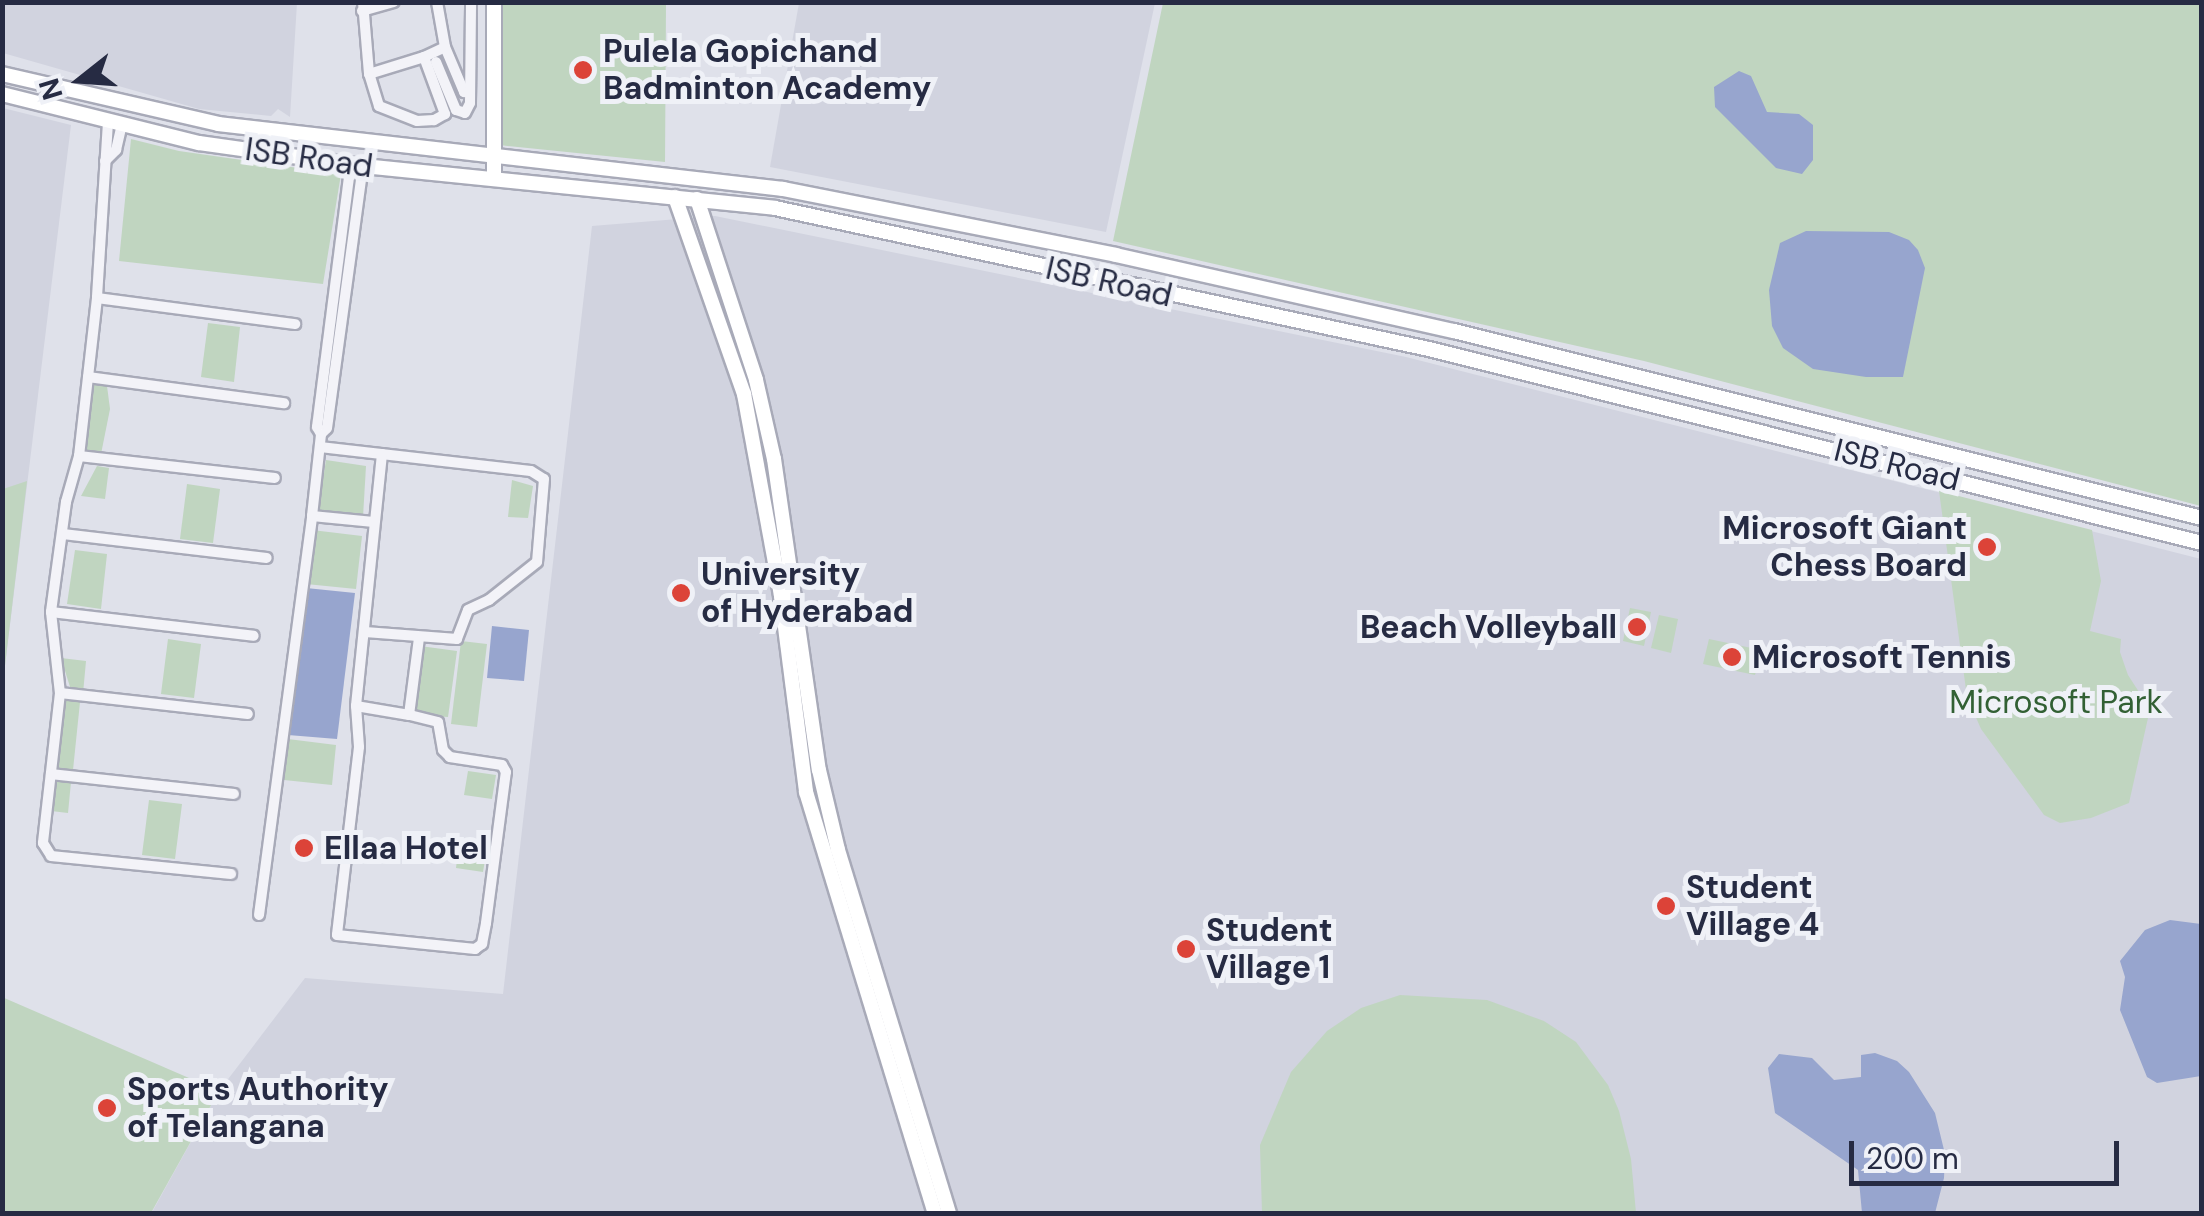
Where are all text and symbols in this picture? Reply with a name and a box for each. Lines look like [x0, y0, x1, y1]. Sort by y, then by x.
north arrow [30, 30, 130, 130]
place label: Pulela Gopichand Badminton Academy [603, 33, 931, 108]
marker: Pulela Gopichand Badminton Academy [572, 59, 594, 81]
text: N [30, 74, 72, 104]
street label: ISB Road [243, 130, 375, 186]
street label: ISB Road [1042, 249, 1176, 315]
street label: ISB Road [1830, 431, 1964, 499]
place label: Microsoft Giant Chess Board [1722, 510, 1967, 585]
marker: Microsoft Giant Chess Board [1976, 536, 1998, 558]
place label: University of Hyderabad [701, 556, 913, 631]
marker: University of Hyderabad [670, 582, 692, 604]
place label: Beach Volleyball [1360, 608, 1617, 646]
marker: Beach Volleyball [1626, 616, 1648, 638]
place label: Microsoft Tennis [1752, 638, 2011, 676]
marker: Microsoft Tennis [1721, 646, 1743, 668]
park label: Microsoft Park [1949, 683, 2163, 721]
place label: Ellaa Hotel [324, 829, 488, 867]
marker: Ellaa Hotel [293, 837, 315, 859]
place label: Student Village 4 [1686, 869, 1819, 944]
marker: Student Village 4 [1655, 895, 1677, 917]
place label: Student Village 1 [1206, 912, 1333, 987]
marker: Student Village 1 [1175, 938, 1197, 960]
place label: Sports Authority of Telangana [127, 1071, 389, 1146]
marker: Sports Authority of Telangana [96, 1097, 118, 1119]
scale bar [1854, 1121, 2124, 1183]
text: 200 m [1866, 1139, 1959, 1178]

